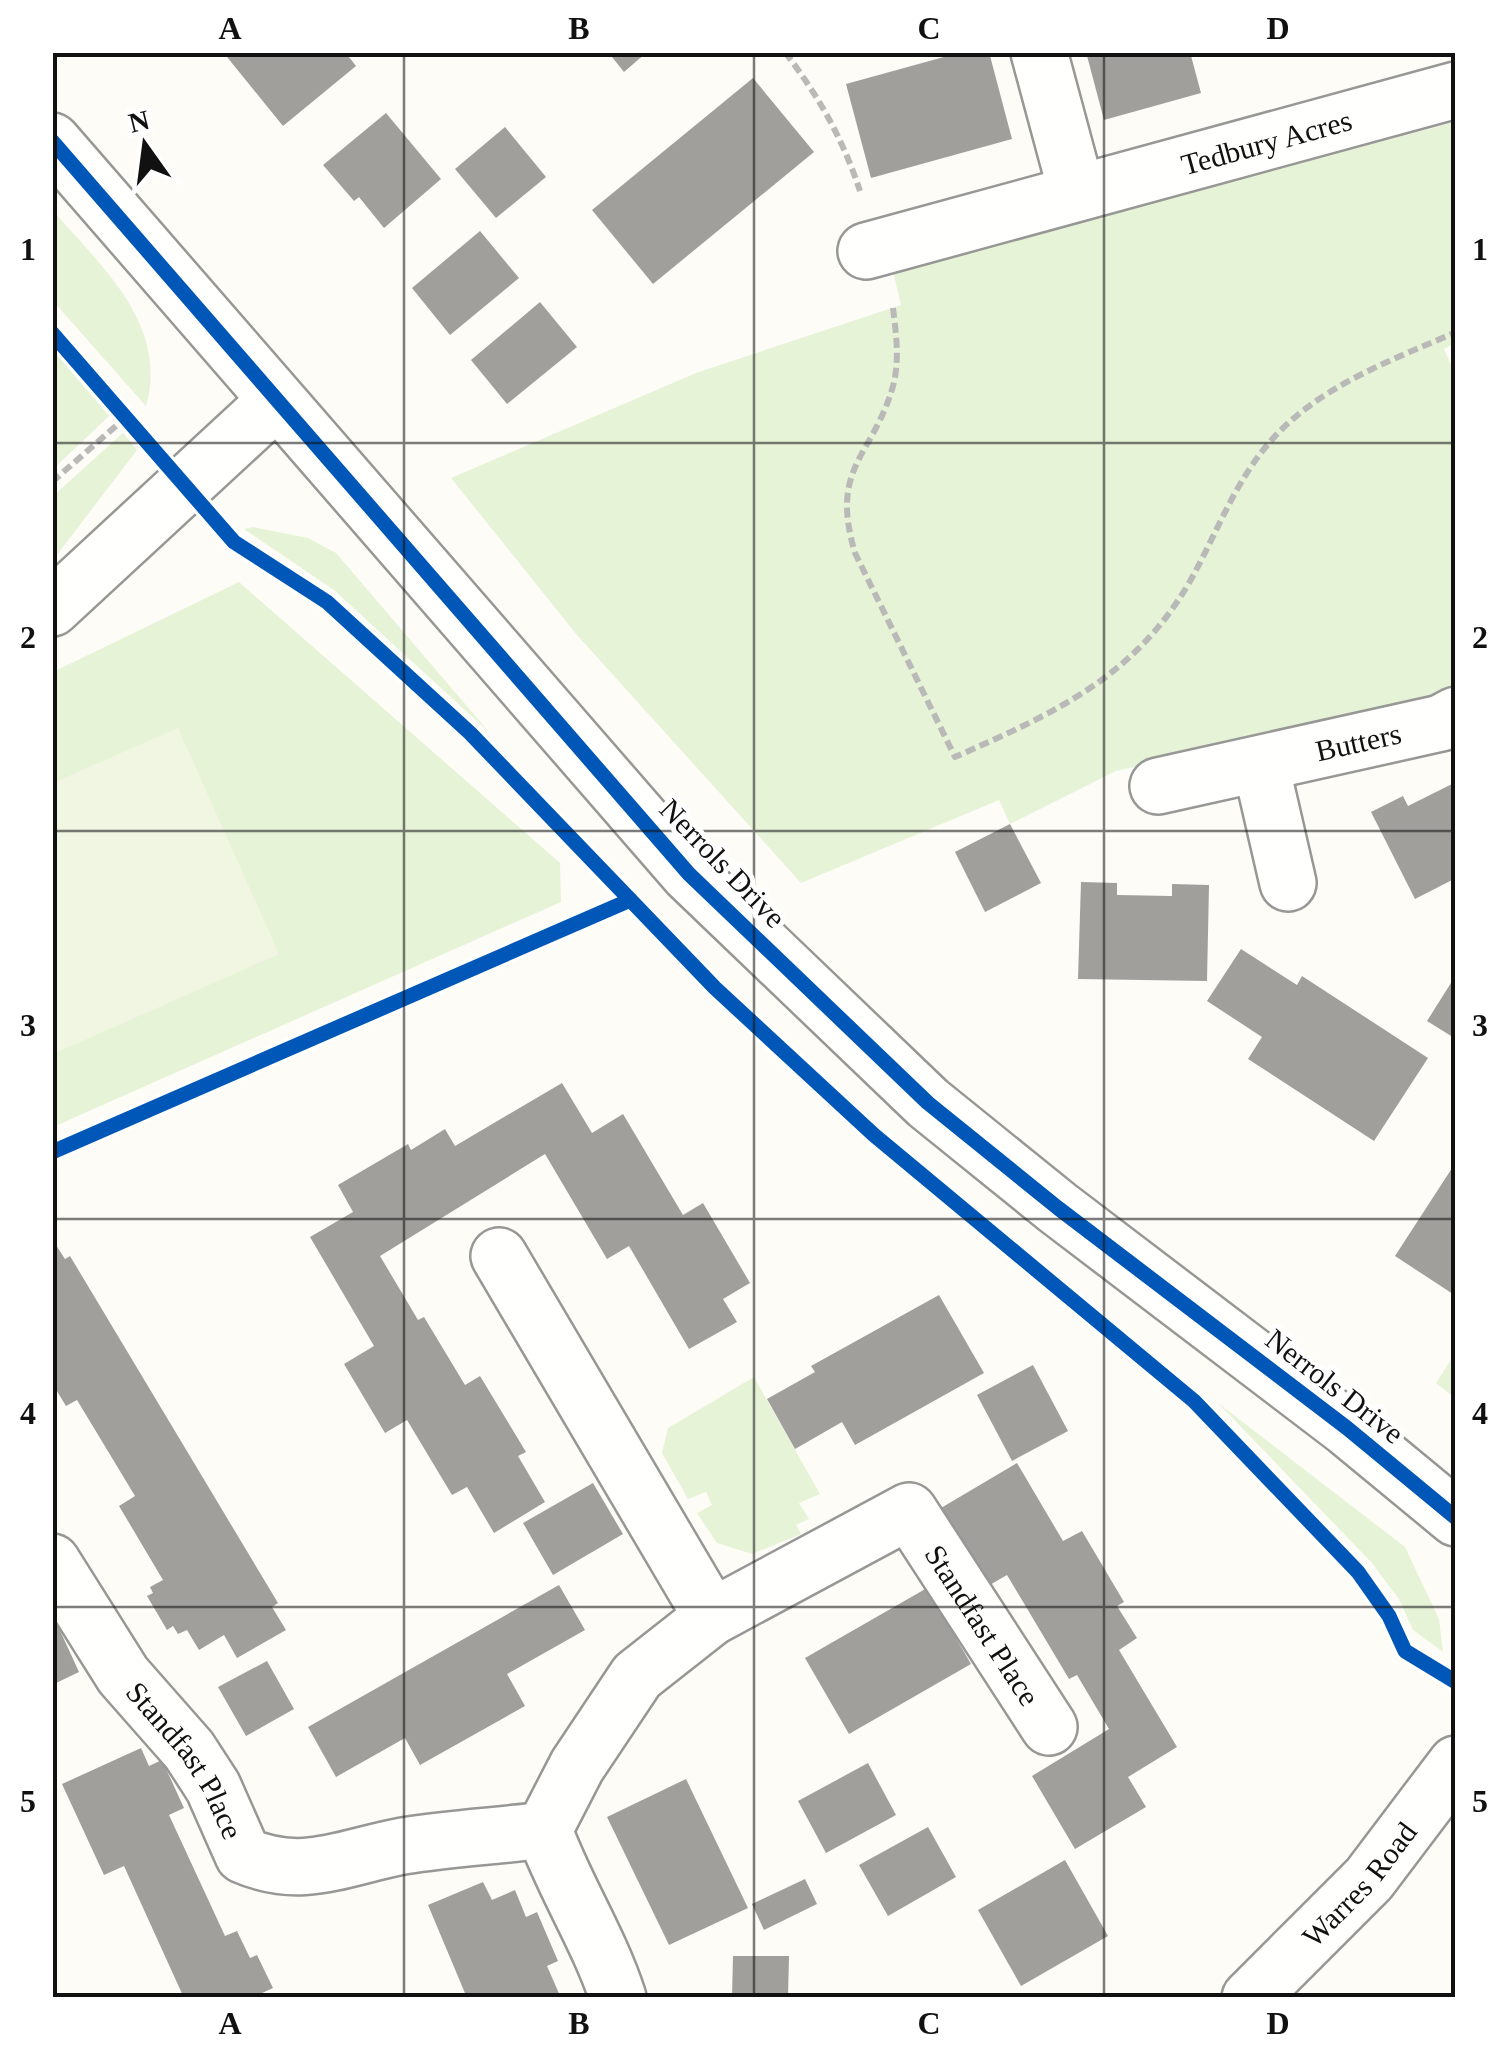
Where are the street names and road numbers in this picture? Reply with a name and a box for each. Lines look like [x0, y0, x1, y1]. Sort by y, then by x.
street label: Tedbury Acres [1177, 103, 1355, 181]
street label: Butters [1312, 716, 1404, 767]
street label: Nerrols Drive [654, 792, 792, 934]
street label: Nerrols Drive [1260, 1322, 1410, 1450]
street label: Standfast Place [919, 1539, 1047, 1711]
street label: Standfast Place [120, 1675, 250, 1844]
street label: Warres Road [1295, 1815, 1423, 1953]

